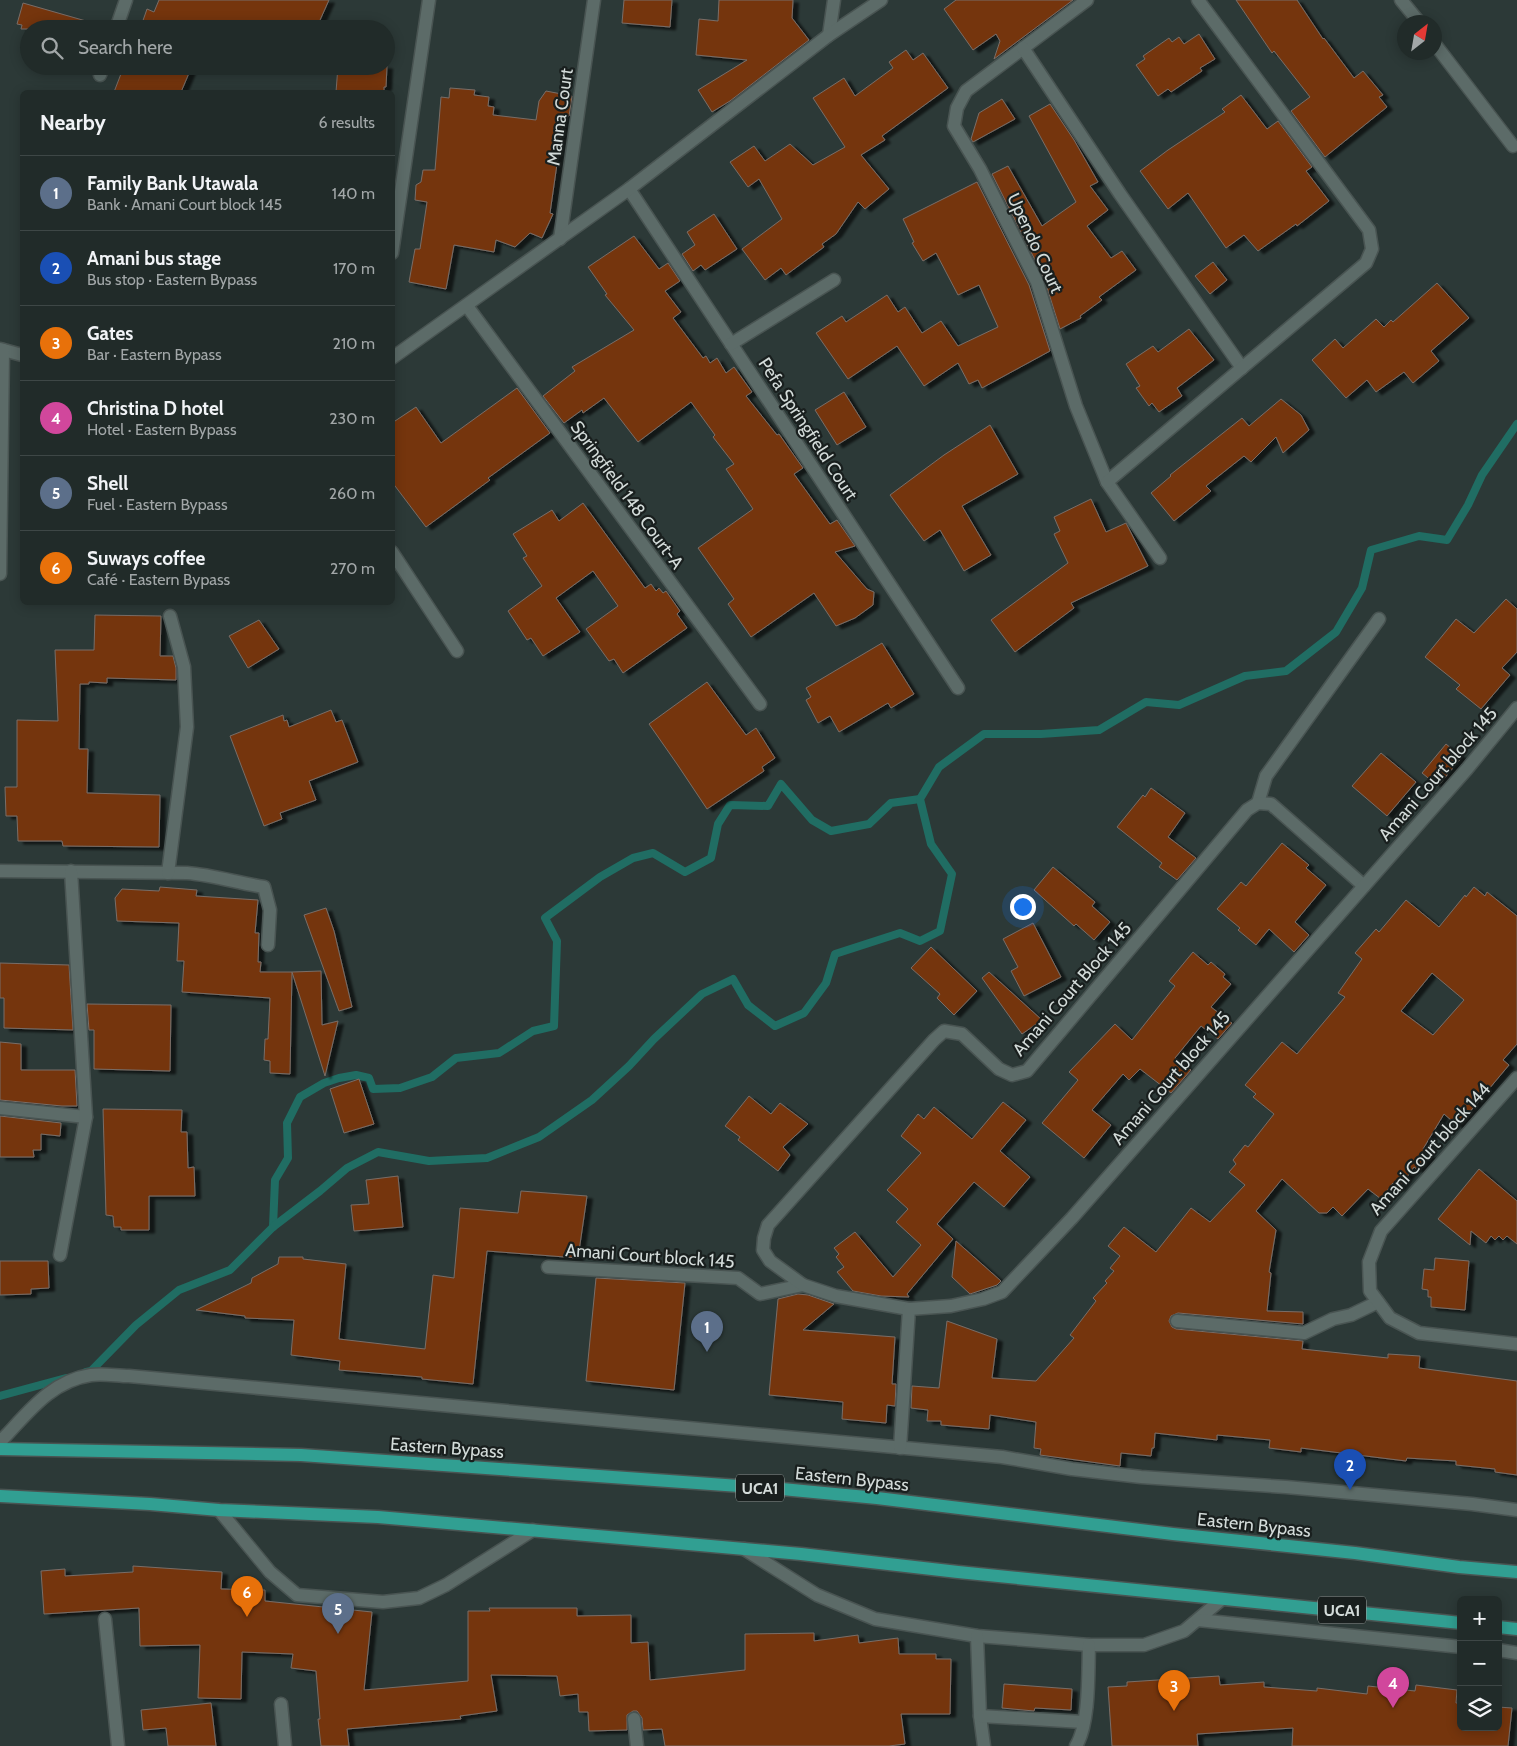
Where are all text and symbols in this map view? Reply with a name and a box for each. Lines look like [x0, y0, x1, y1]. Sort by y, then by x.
north arrow [1397, 15, 1442, 60]
search box [20, 20, 395, 75]
icon: search [38, 34, 66, 62]
text: Search here [78, 36, 172, 59]
street label: Manna Court [542, 67, 578, 167]
text: Nearby [40, 110, 106, 135]
text: 6 results [319, 113, 375, 132]
text: Family Bank Utawala [87, 172, 258, 195]
text: 1 [53, 184, 59, 203]
text: 140 m [332, 184, 375, 203]
street label: Upendo Court [1002, 189, 1068, 297]
text: Bank · Amani Court block 145 [87, 195, 282, 214]
text: Amani bus stage [87, 247, 221, 270]
text: 2 [52, 259, 60, 278]
text: 170 m [333, 259, 375, 278]
text: Bus stop · Eastern Bypass [87, 270, 257, 289]
text: Gates [87, 322, 133, 345]
text: 3 [52, 334, 60, 353]
text: 210 m [333, 334, 375, 353]
text: Bar · Eastern Bypass [87, 345, 222, 364]
street label: Pefa Springfield Court [754, 353, 862, 505]
text: Christina D hotel [87, 397, 224, 420]
text: 4 [51, 409, 61, 428]
text: 230 m [329, 409, 375, 428]
street label: Springfield 148 Court-A [566, 417, 688, 573]
text: Hotel · Eastern Bypass [87, 420, 237, 439]
text: Shell [87, 472, 128, 495]
text: 5 [52, 484, 60, 503]
text: 260 m [329, 484, 375, 503]
text: Fuel · Eastern Bypass [87, 495, 228, 514]
text: Suways coffee [87, 547, 205, 570]
text: 6 [52, 559, 61, 578]
text: 270 m [330, 559, 375, 578]
text: Café · Eastern Bypass [87, 570, 230, 589]
street label: Amani Court block 145 [1374, 703, 1502, 845]
your location [1010, 894, 1036, 920]
street label: Amani Court Block 145 [1008, 917, 1136, 1061]
street label: Amani Court block 145 [1107, 1007, 1235, 1149]
street label: Amani Court block 144 [1365, 1078, 1495, 1220]
street label: Amani Court block 145 [565, 1239, 735, 1273]
pin: 1 [691, 1311, 723, 1352]
street label: Eastern Bypass [389, 1433, 505, 1463]
pin: 2 [1334, 1449, 1366, 1490]
street label: Eastern Bypass [794, 1462, 910, 1496]
road number: UCA1 [736, 1475, 784, 1502]
street label: Eastern Bypass [1196, 1508, 1312, 1542]
pin: 6 [231, 1576, 263, 1617]
pin: 5 [322, 1593, 354, 1634]
road number: UCA1 [1318, 1596, 1366, 1624]
map controls [1457, 1596, 1502, 1731]
button: + [1457, 1596, 1502, 1641]
button: − [1457, 1641, 1502, 1686]
pin: 4 [1377, 1667, 1409, 1708]
pin: 3 [1158, 1670, 1190, 1711]
button: layers [1457, 1686, 1502, 1731]

